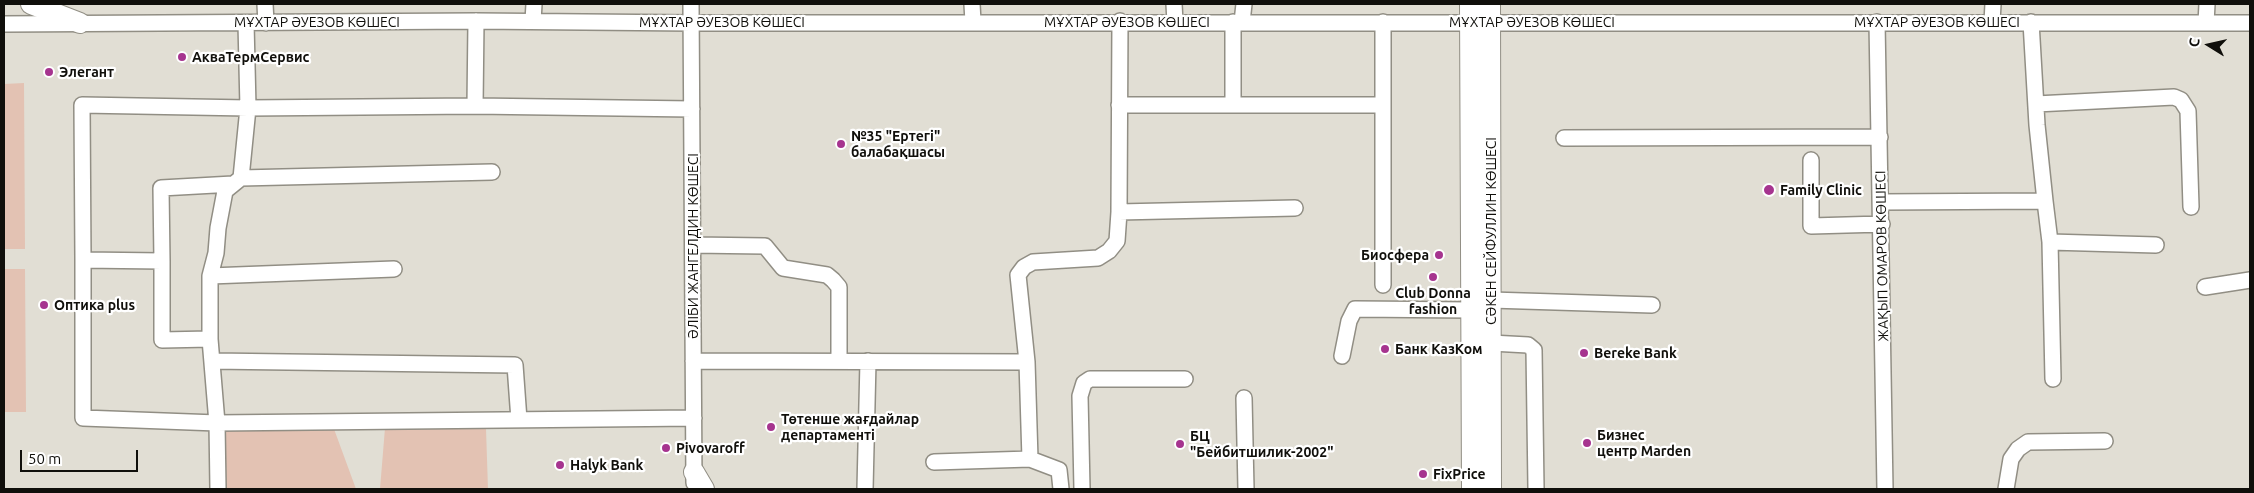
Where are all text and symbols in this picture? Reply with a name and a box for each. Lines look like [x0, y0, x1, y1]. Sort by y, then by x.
street label: МҰХТАР ӘУЕЗОВ КӨШЕСІ [234, 14, 400, 30]
street label: МҰХТАР ӘУЕЗОВ КӨШЕСІ [639, 14, 805, 30]
street label: МҰХТАР ӘУЕЗОВ КӨШЕСІ [1044, 14, 1210, 30]
street label: МҰХТАР ӘУЕЗОВ КӨШЕСІ [1449, 14, 1615, 30]
street label: МҰХТАР ӘУЕЗОВ КӨШЕСІ [1854, 14, 2020, 30]
north arrow [2184, 20, 2234, 70]
text: С [2186, 37, 2203, 48]
place label: АкваТермСервис [192, 49, 309, 65]
marker: АкваТермСервис [176, 51, 188, 63]
place label: Элегант [59, 64, 114, 80]
marker: Элегант [43, 66, 55, 78]
place label: №35 "Ертегі" балабақшасы [851, 128, 945, 160]
street label: СӘКЕН СЕЙФУЛЛИН КӨШЕСІ [1483, 137, 1499, 325]
marker: №35 "Ертегі" балабақшасы [835, 138, 847, 150]
street label: ӘЛІБИ ЖАНГЕЛДИН КӨШЕСІ [685, 153, 701, 339]
street label: ЖАҚЫП ОМАРОВ КӨШЕСІ [1872, 170, 1892, 342]
place label: Family Clinic [1780, 182, 1862, 198]
marker: Family Clinic [1762, 183, 1776, 197]
place label: Биосфера [1361, 247, 1429, 263]
marker: Биосфера [1433, 249, 1445, 261]
marker: Club Donna fashion [1427, 271, 1439, 283]
place label: Club Donna fashion [1395, 285, 1471, 318]
place label: Оптика plus [54, 297, 135, 313]
marker: Оптика plus [38, 299, 50, 311]
place label: Банк КазКом [1395, 341, 1483, 357]
marker: Банк КазКом [1379, 343, 1391, 355]
place label: Bereke Bank [1594, 345, 1677, 361]
marker: Bereke Bank [1578, 347, 1590, 359]
place label: Төтенше жағдайлар департаменті [781, 411, 919, 444]
marker: Төтенше жағдайлар департаменті [765, 421, 777, 433]
place label: Бизнес центр Marden [1597, 427, 1691, 460]
place label: БЦ "Бейбитшилик-2002" [1190, 428, 1333, 461]
marker: Бизнес центр Marden [1581, 437, 1593, 449]
marker: БЦ "Бейбитшилик-2002" [1174, 438, 1186, 450]
scale bar [22, 440, 140, 472]
place label: Pivovaroff [676, 440, 745, 456]
marker: Pivovaroff [660, 442, 672, 454]
text: 50 m [28, 450, 61, 467]
place label: Halyk Bank [570, 457, 643, 473]
marker: Halyk Bank [554, 459, 566, 471]
place label: FixPrice [1433, 466, 1486, 482]
marker: FixPrice [1417, 468, 1429, 480]

